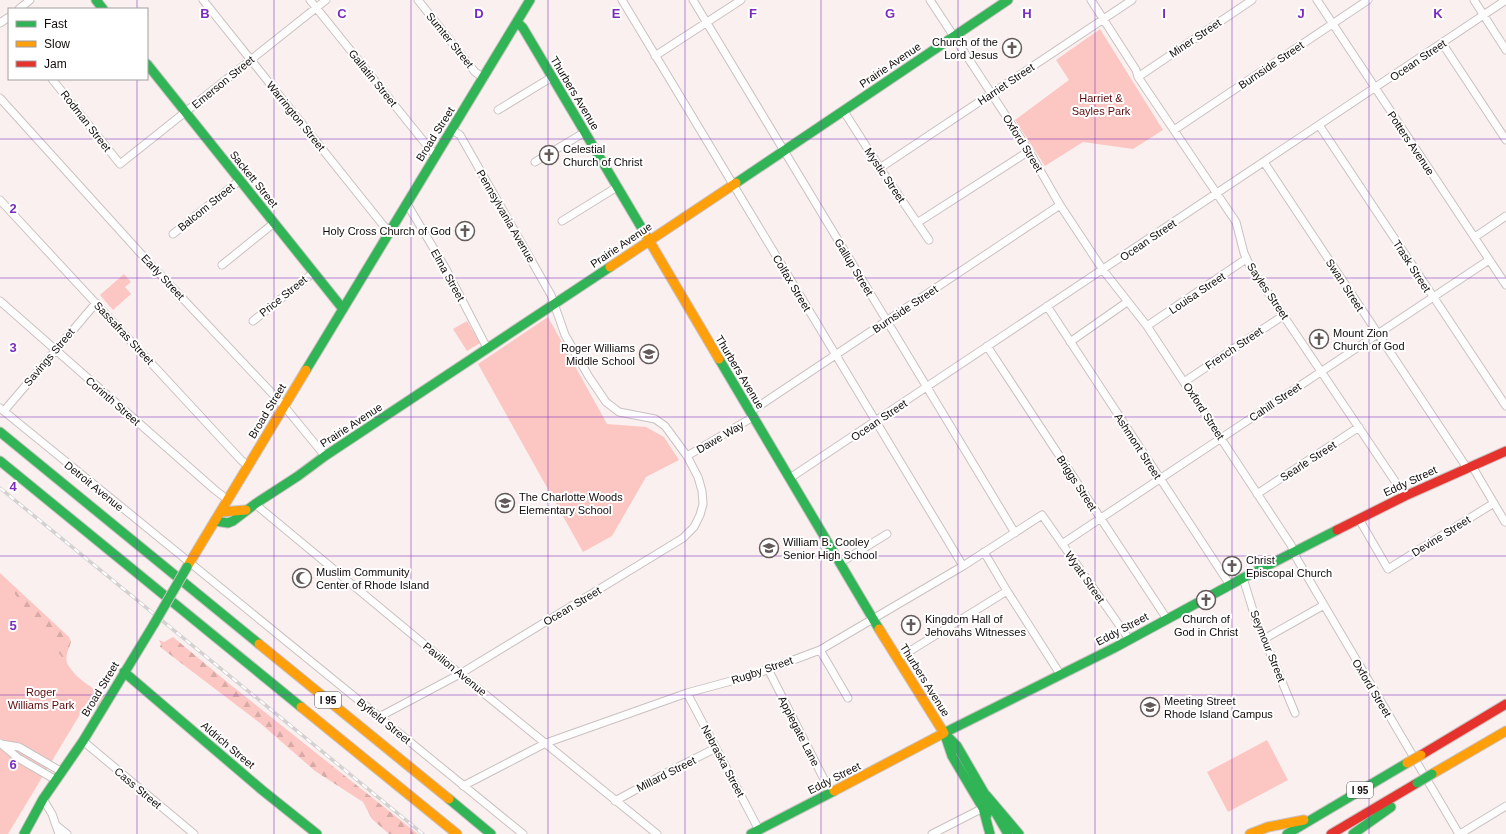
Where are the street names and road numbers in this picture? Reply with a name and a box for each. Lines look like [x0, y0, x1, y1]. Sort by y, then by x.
street label: Sumter Street [424, 10, 476, 70]
street label: Miner Street [1167, 16, 1223, 60]
street label: Ocean Street [1388, 37, 1448, 83]
street label: Burnside Street [1236, 39, 1306, 91]
street label: Prairie Avenue [857, 40, 923, 90]
street label: Gallatin Street [346, 47, 400, 109]
street label: Emerson Street [190, 53, 256, 111]
street label: Thurbers Avenue [548, 54, 602, 132]
street label: Harriet Street [976, 61, 1036, 107]
street label: Warrington Street [264, 79, 328, 153]
street label: Rodman Street [58, 88, 114, 154]
street label: Broad Street [414, 105, 456, 163]
street label: Potters Avenue [1385, 109, 1437, 177]
street label: Oxford Street [1001, 112, 1045, 174]
street label: Mystic Street [862, 145, 908, 205]
street label: Sackett Street [228, 148, 280, 210]
street label: Pennsylvania Avenue [475, 168, 537, 264]
street label: Balcom Street [175, 181, 237, 233]
street label: Ocean Street [1118, 217, 1178, 263]
street label: Prairie Avenue [588, 220, 654, 270]
street label: Gallup Street [832, 236, 876, 298]
street label: Trask Street [1391, 238, 1433, 294]
street label: Elma Street [429, 247, 467, 303]
street label: Early Street [139, 252, 187, 302]
street label: Colfax Street [770, 253, 814, 313]
street label: Swan Street [1324, 257, 1366, 313]
street label: Sayles Street [1245, 261, 1291, 321]
street label: Louisa Street [1167, 270, 1227, 316]
street label: Price Street [257, 273, 309, 319]
street label: Burnside Street [870, 283, 940, 335]
street label: Sassafras Street [92, 299, 156, 367]
street label: French Street [1203, 324, 1265, 372]
street label: Savings Street [21, 326, 77, 388]
street label: Thurbers Avenue [713, 333, 767, 411]
street label: Corinth Street [83, 374, 143, 428]
street label: Oxford Street [1181, 380, 1227, 442]
street label: Cahill Street [1247, 380, 1303, 424]
street label: Broad Street [246, 381, 288, 441]
street label: Ocean Street [849, 397, 909, 443]
street label: Prairie Avenue [318, 401, 384, 449]
street label: Ashmont Street [1112, 411, 1164, 481]
street label: Dawe Way [694, 418, 746, 455]
street label: Searle Street [1278, 438, 1338, 484]
street label: Briggs Street [1055, 453, 1099, 513]
street label: Detroit Avenue [62, 459, 126, 513]
street label: Eddy Street [1381, 463, 1439, 499]
street label: Devine Street [1410, 513, 1472, 559]
street label: Wyatt Street [1063, 549, 1107, 605]
street label: Ocean Street [541, 584, 603, 628]
street label: Seymour Street [1248, 608, 1288, 684]
street label: Eddy Street [1094, 610, 1150, 648]
street label: Pavilion Avenue [421, 640, 489, 698]
street label: Thurbers Avenue [898, 641, 952, 719]
street label: Rugby Street [730, 654, 794, 686]
street label: Oxford Street [1350, 657, 1394, 719]
street label: Broad Street [79, 659, 121, 719]
road number: I 95 [315, 692, 341, 708]
street label: Applegate Lane [776, 694, 822, 768]
street label: Byfield Street [355, 696, 413, 746]
street label: Aldrich Street [199, 719, 257, 771]
street label: Nebraska Street [699, 723, 747, 799]
street label: Millard Street [634, 754, 698, 794]
street label: Eddy Street [806, 760, 862, 796]
street label: Cass Street [112, 765, 164, 811]
road number: I 95 [1347, 782, 1373, 798]

